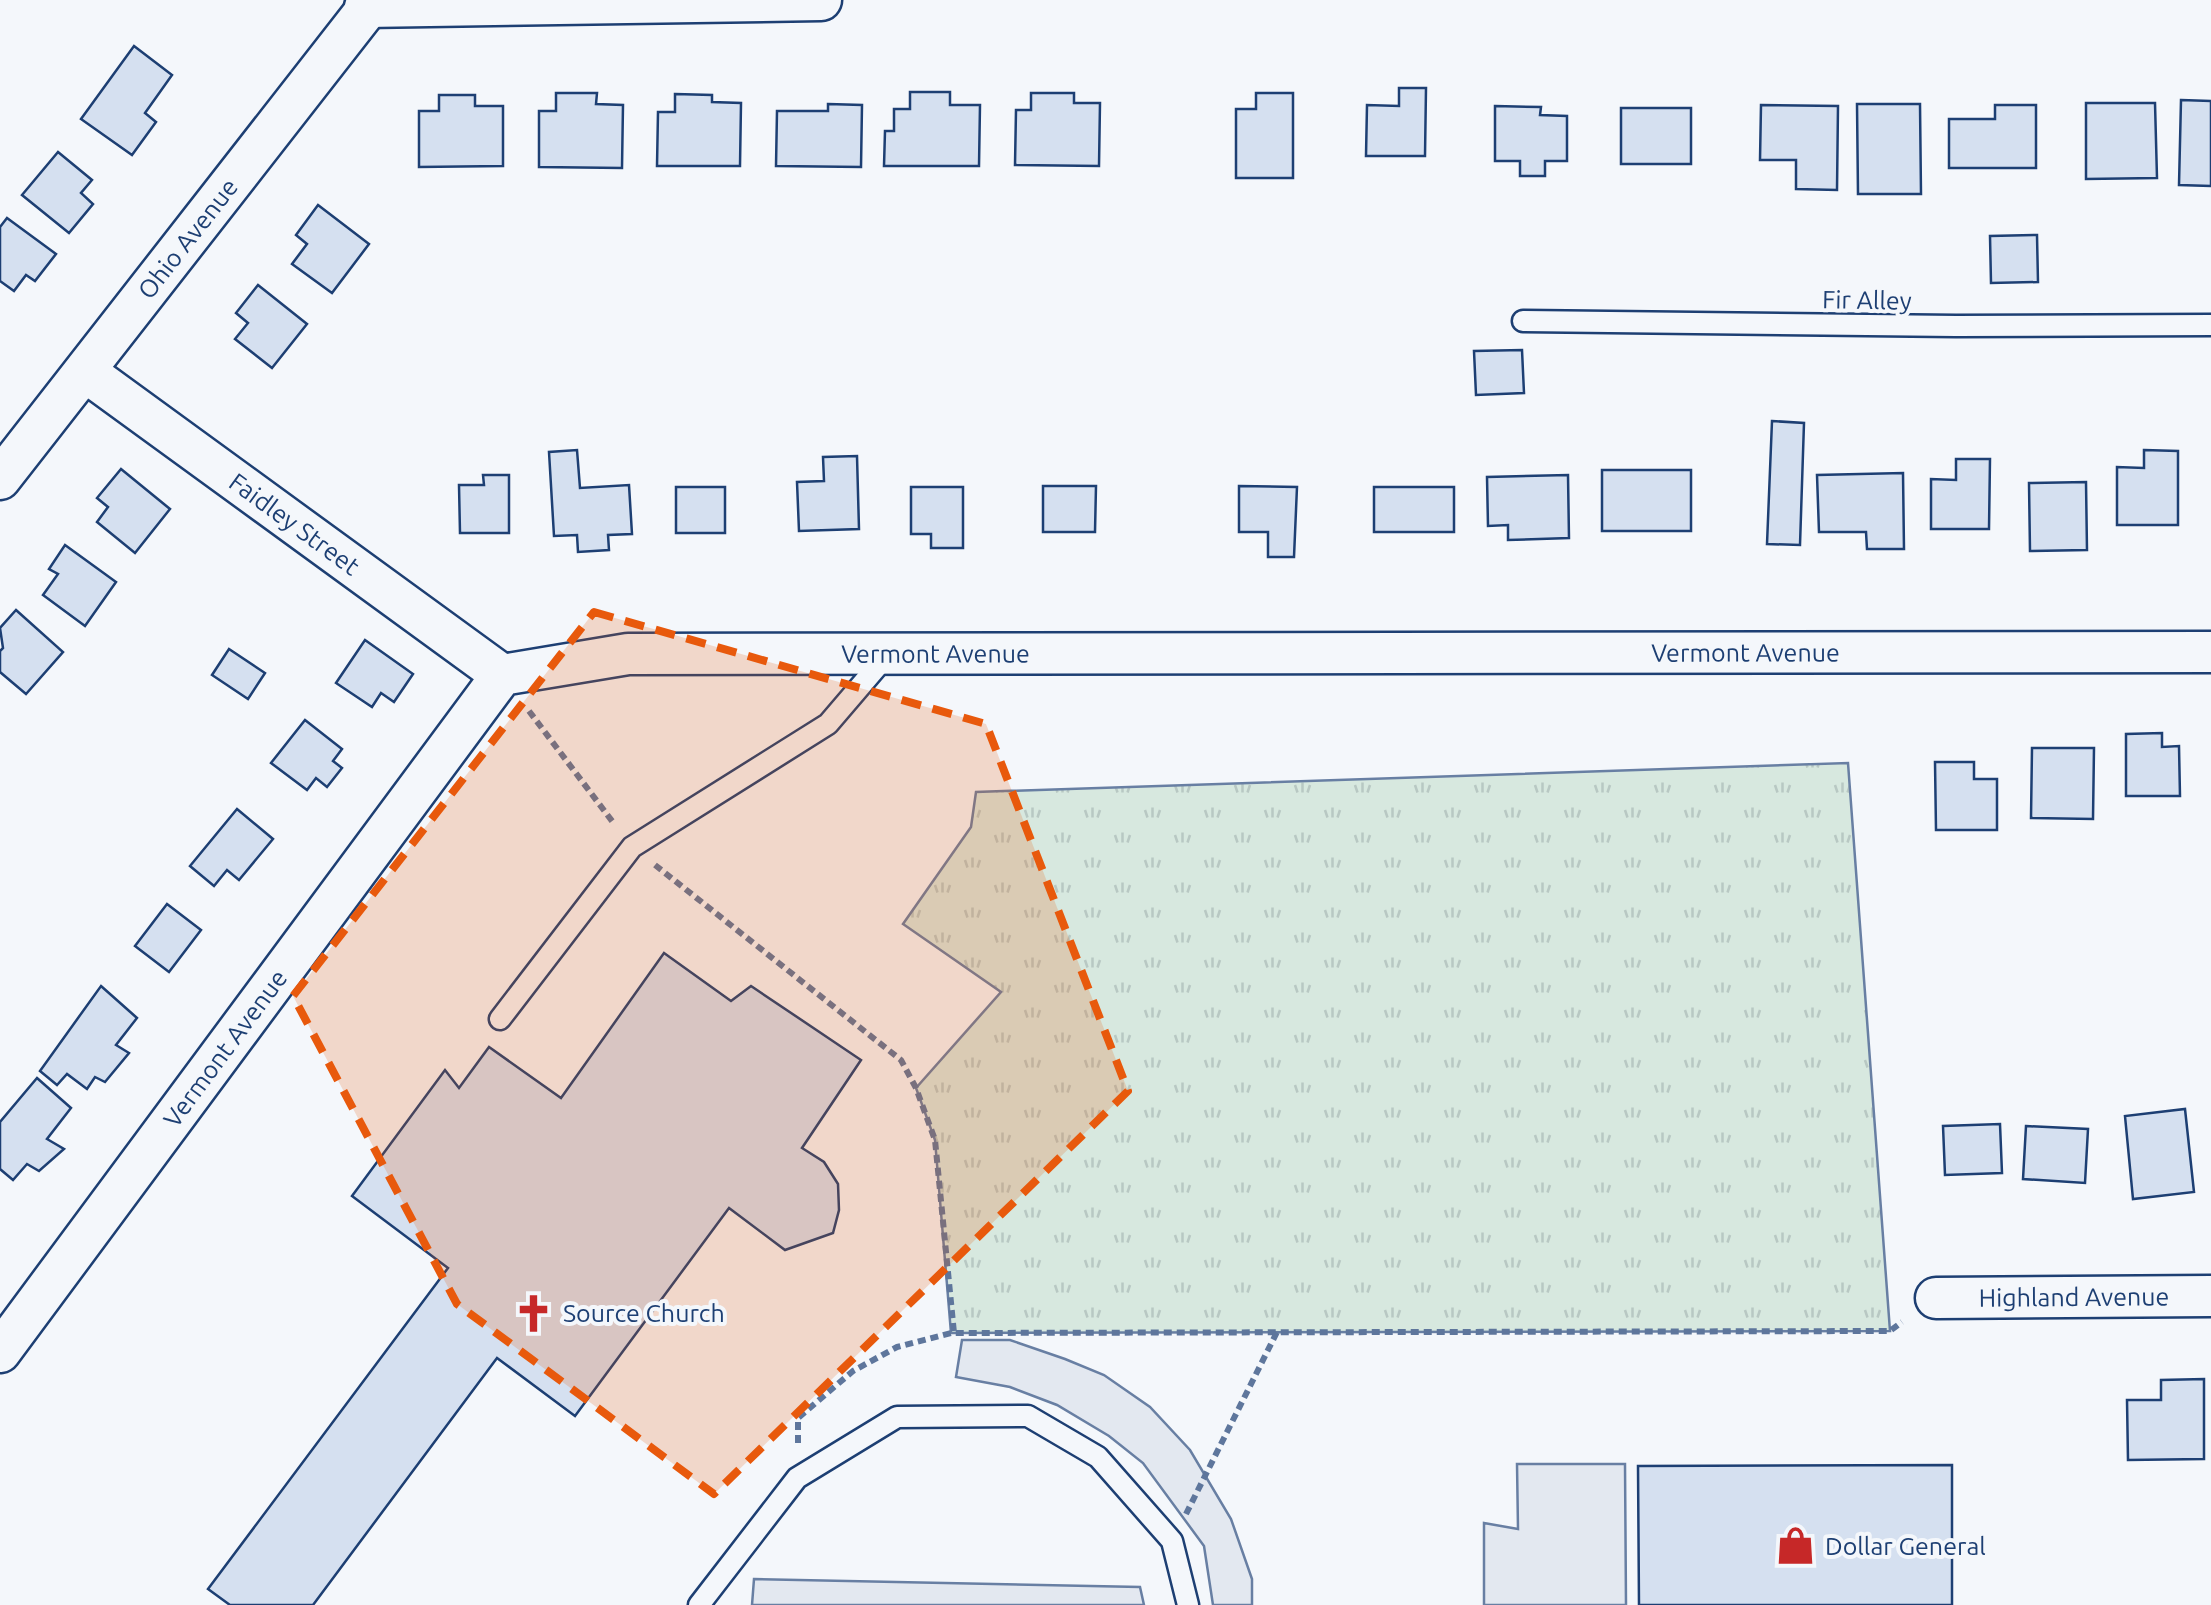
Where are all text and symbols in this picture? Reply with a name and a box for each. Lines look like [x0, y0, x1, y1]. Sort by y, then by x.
street label: Ohio Avenue [132, 173, 243, 304]
street label: Fir Alley [1822, 285, 1912, 315]
street label: Faidley Street [224, 467, 365, 581]
street label: Vermont Avenue [1651, 638, 1840, 667]
street label: Vermont Avenue [841, 639, 1030, 668]
street label: Vermont Avenue [158, 964, 293, 1132]
street label: Highland Avenue [1979, 1282, 2169, 1312]
church icon: Source Church [512, 1292, 554, 1334]
place label: Source Church [563, 1299, 725, 1327]
shop icon: Dollar General [1774, 1525, 1816, 1567]
place label: Dollar General [1825, 1532, 1986, 1560]

